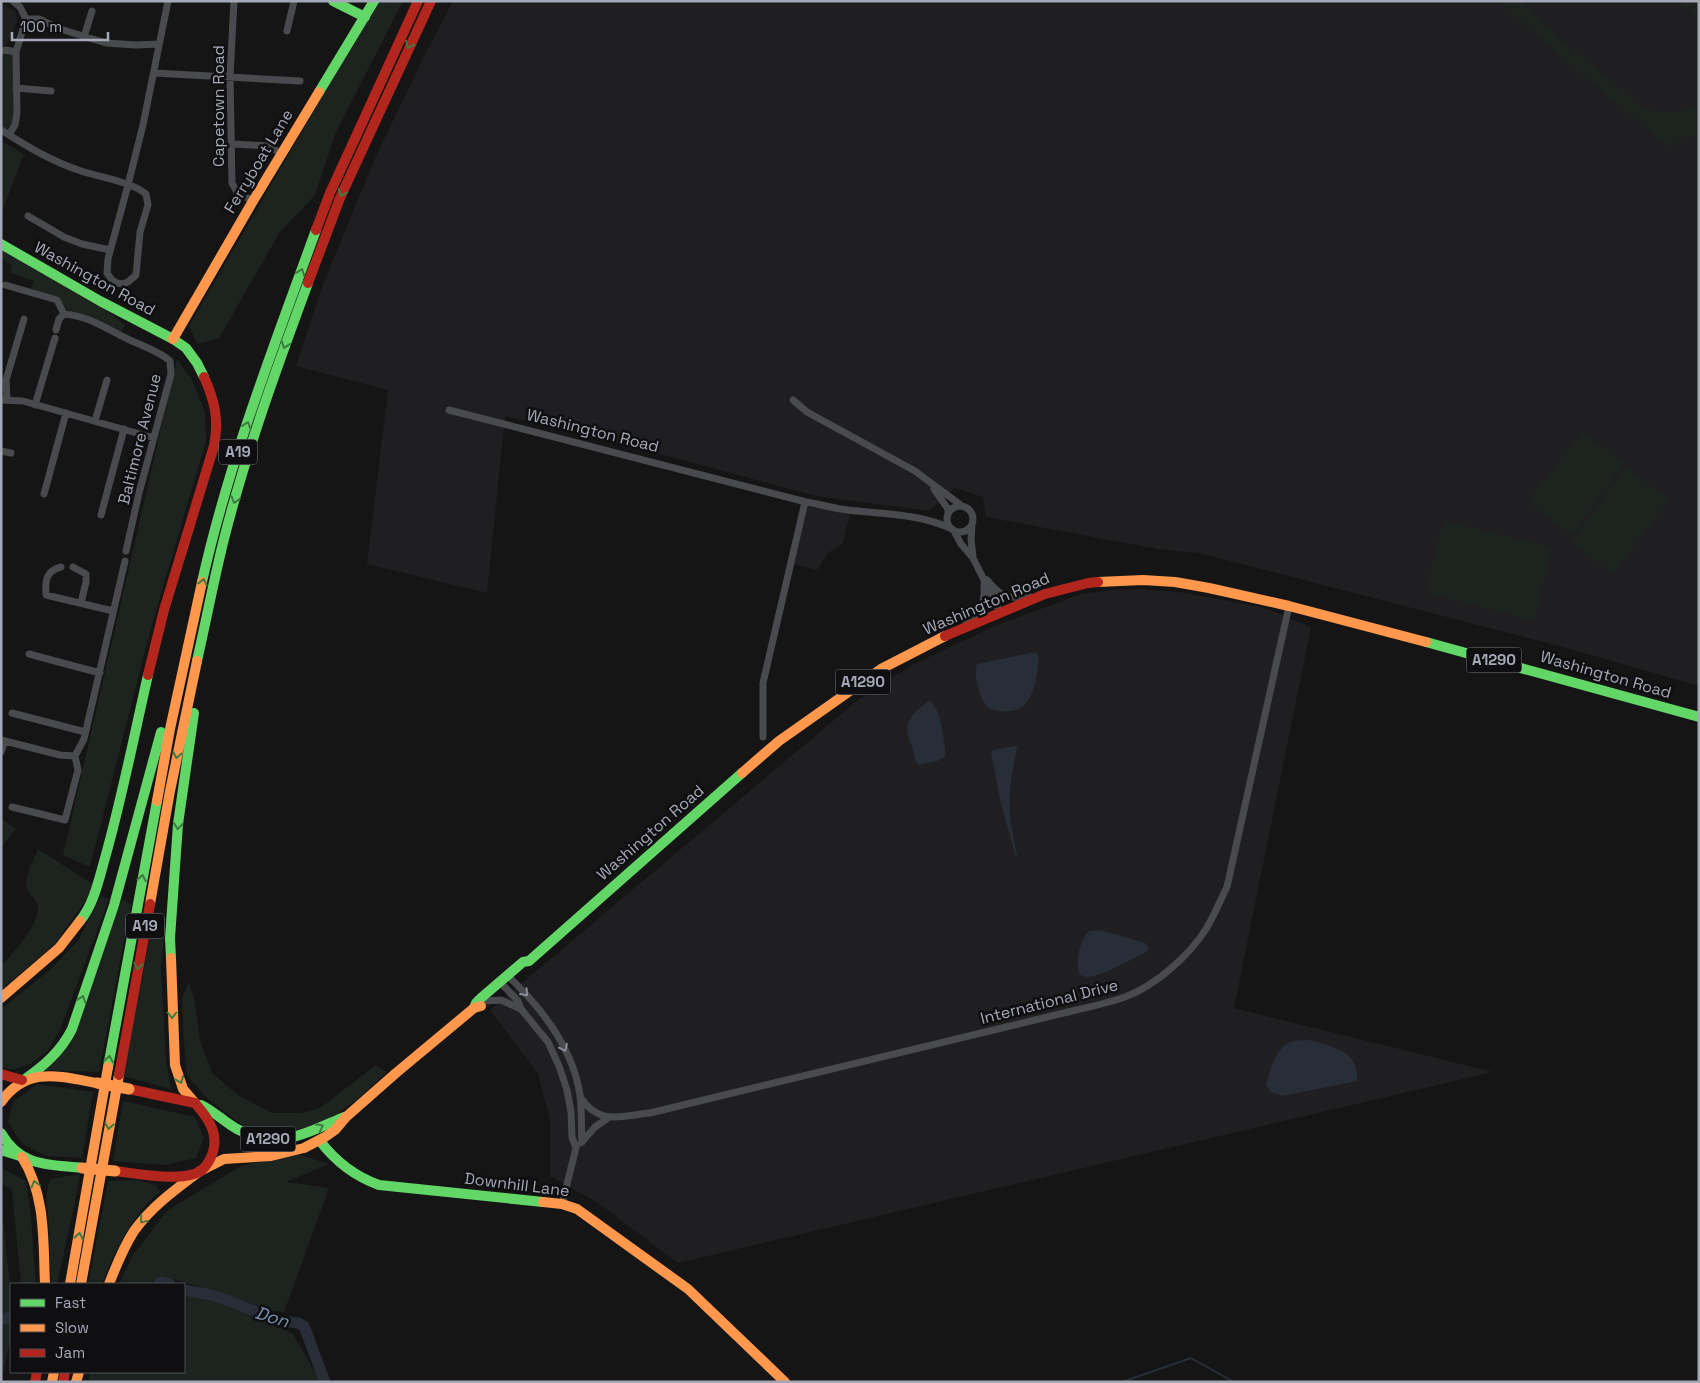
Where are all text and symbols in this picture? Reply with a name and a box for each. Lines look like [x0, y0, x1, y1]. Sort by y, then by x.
scale bar [12, 10, 109, 42]
text: 100 m [20, 17, 62, 36]
one-way arrow [405, 40, 416, 49]
street label: Capetown Road [208, 45, 229, 167]
street label: Ferryboat Lane [219, 106, 298, 217]
one-way arrow [338, 188, 349, 197]
street label: Washington Road [30, 236, 159, 320]
one-way arrow [295, 268, 305, 277]
one-way arrow [281, 340, 291, 349]
street label: Baltimore Avenue [113, 371, 166, 507]
street label: Washington Road [525, 404, 661, 457]
one-way arrow [241, 422, 251, 430]
road number: A19 [219, 440, 257, 464]
one-way arrow [231, 495, 241, 503]
street label: Washington Road [920, 567, 1053, 640]
one-way arrow [197, 577, 208, 586]
street label: Washington Road [1538, 646, 1674, 703]
road number: A1290 [1466, 648, 1522, 672]
road number: A1290 [836, 670, 890, 694]
one-way arrow [173, 750, 183, 759]
street label: Washington Road [592, 780, 708, 885]
one-way arrow [173, 822, 184, 830]
one-way arrow [137, 874, 147, 882]
road number: A19 [126, 914, 164, 938]
one-way arrow [133, 962, 144, 970]
street label: International Drive [978, 974, 1120, 1029]
one-way arrow [519, 988, 528, 997]
one-way arrow [77, 995, 87, 1004]
one-way arrow [167, 1011, 177, 1019]
one-way arrow [558, 1042, 568, 1051]
one-way arrow [104, 1055, 114, 1063]
one-way arrow [174, 1076, 184, 1084]
one-way arrow [104, 1122, 114, 1130]
one-way arrow [315, 1123, 324, 1133]
road number: A1290 [240, 1126, 296, 1152]
street label: Downhill Lane [463, 1168, 571, 1201]
one-way arrow [31, 1180, 41, 1188]
one-way arrow [139, 1215, 148, 1224]
one-way arrow [73, 1232, 83, 1241]
legend [10, 1283, 185, 1373]
text: Fast [55, 1293, 86, 1312]
water label: Don [252, 1301, 293, 1333]
text: Slow [55, 1318, 89, 1337]
text: Jam [55, 1343, 85, 1362]

